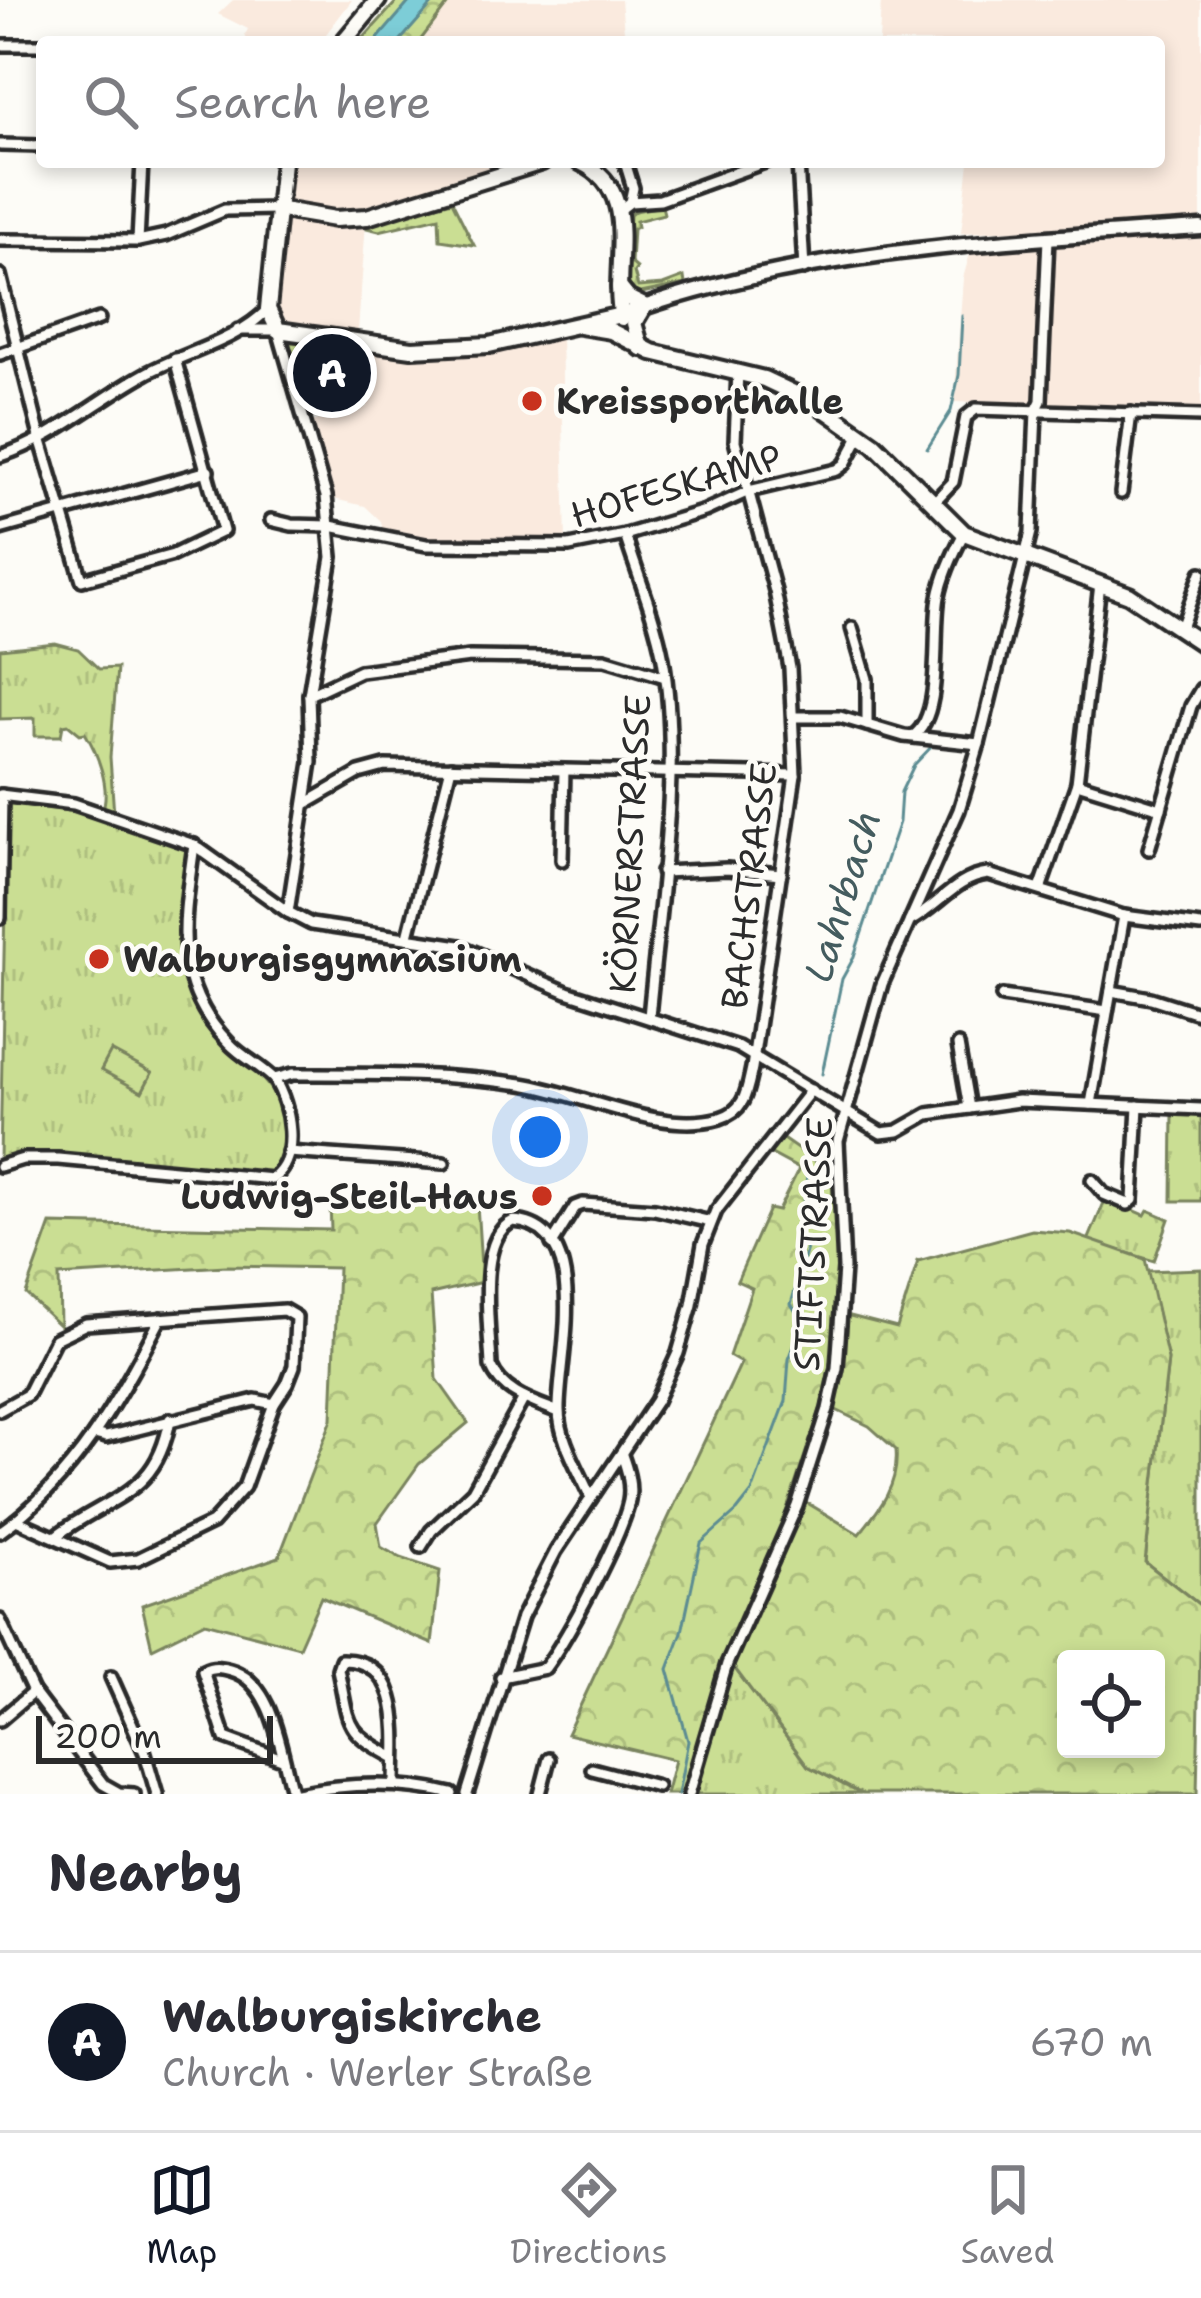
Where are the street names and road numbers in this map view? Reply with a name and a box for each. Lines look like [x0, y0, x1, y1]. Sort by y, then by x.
street label: HOFESKAMP [565, 433, 787, 539]
street label: KÖRNERSTRASSE [598, 693, 662, 995]
street label: BACHSTRASSE [710, 760, 788, 1012]
street label: STIFTSTRASSE [782, 1116, 844, 1372]

